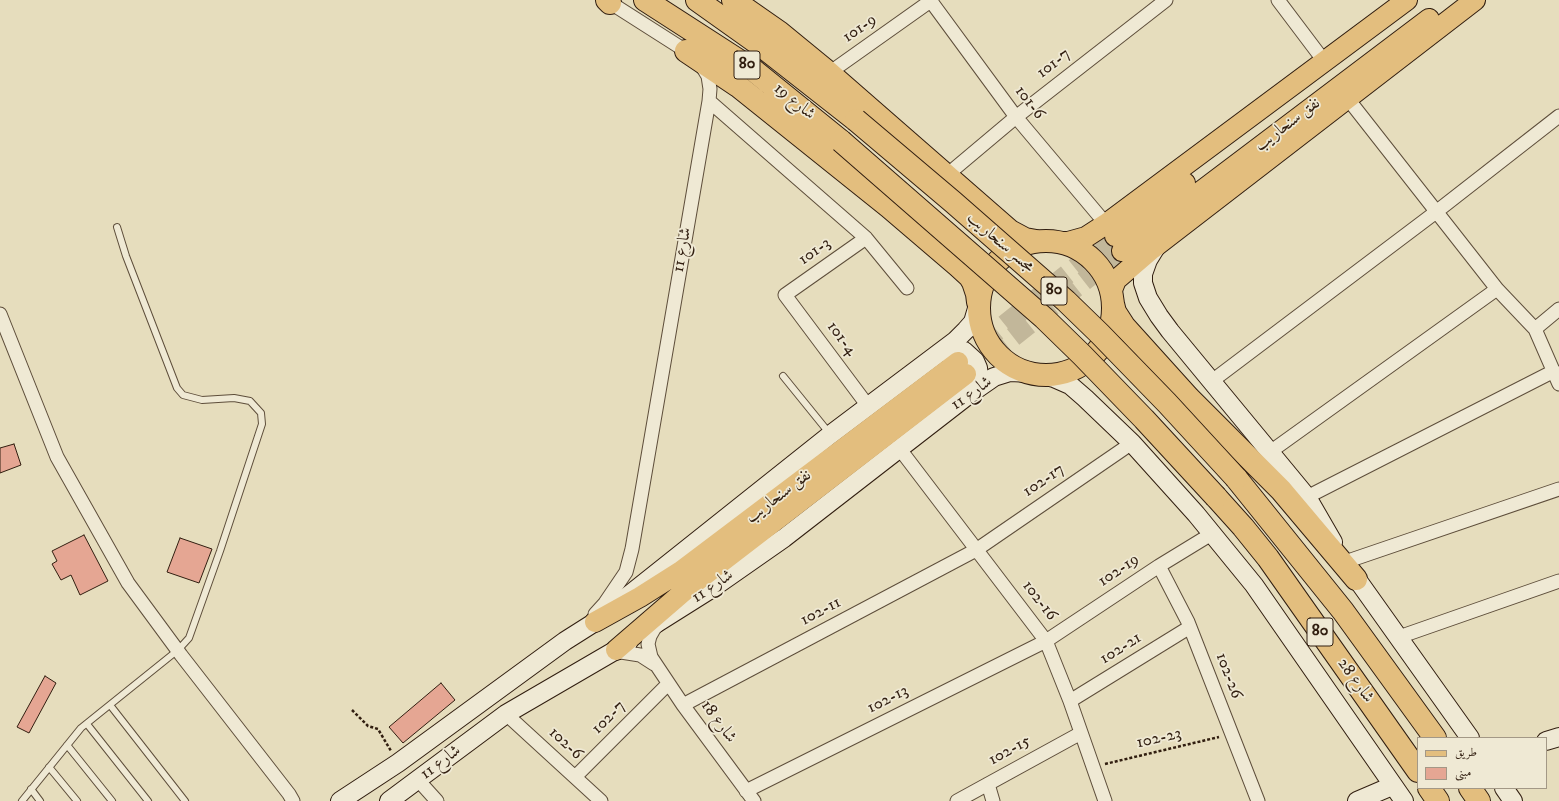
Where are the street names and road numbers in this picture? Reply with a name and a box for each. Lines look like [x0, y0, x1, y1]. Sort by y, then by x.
street label: 101-9 [839, 10, 881, 48]
street label: 101-7 [1033, 44, 1075, 84]
road number: 80 [734, 51, 760, 79]
street label: شارع 19 [769, 79, 819, 125]
street label: 101-6 [1009, 82, 1049, 124]
street label: نفق سنحاريب [1251, 94, 1325, 156]
street label: مجسر سنحاريب [962, 208, 1038, 278]
street label: شارع 11 [669, 226, 697, 274]
street label: 101-3 [795, 234, 835, 270]
road number: 80 [1041, 277, 1067, 305]
street label: 101-4 [821, 318, 861, 360]
street label: شارع 11 [947, 373, 997, 415]
street label: 102-17 [1019, 460, 1069, 502]
street label: نفق سنحاريب [742, 466, 816, 528]
street label: 102-19 [1095, 550, 1143, 592]
street label: شارع 11 [688, 566, 738, 608]
street label: 102-16 [1017, 577, 1061, 625]
street label: 102-11 [797, 593, 845, 631]
road number: 80 [1307, 618, 1333, 646]
street label: 102-21 [1096, 628, 1146, 670]
street label: 102-26 [1210, 650, 1246, 702]
street label: شارع 28 [1332, 655, 1378, 707]
street label: 102-13 [864, 681, 912, 719]
street label: 102-7 [588, 697, 630, 739]
street label: شارع 18 [696, 697, 740, 747]
street label: 102-6 [544, 723, 586, 765]
street label: 102-23 [1135, 724, 1183, 754]
street label: 102-15 [985, 731, 1035, 771]
street label: شارع 11 [417, 741, 465, 785]

